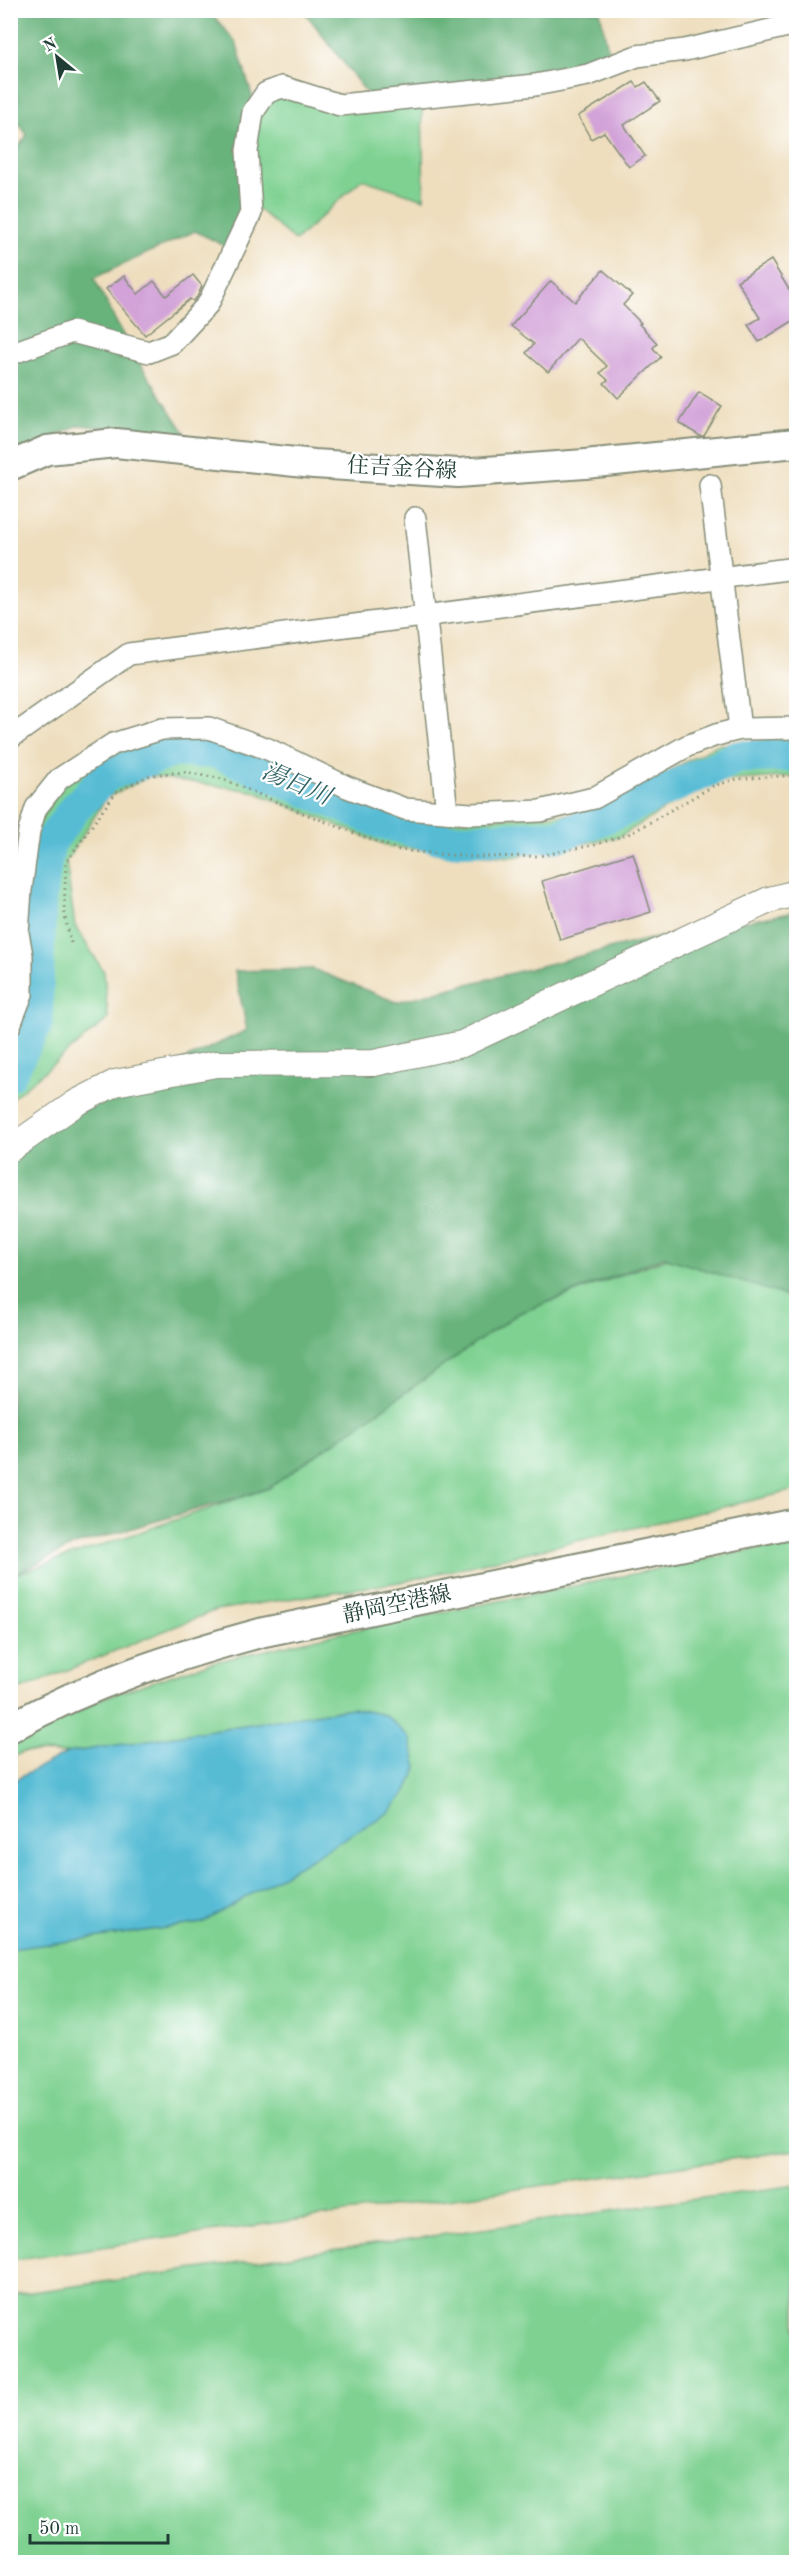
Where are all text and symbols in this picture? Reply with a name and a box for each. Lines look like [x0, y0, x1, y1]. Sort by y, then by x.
north arrow [27, 27, 87, 87]
text: N [41, 35, 60, 56]
street label: 住吉金谷線 [346, 453, 458, 483]
water label: 湯日川 [258, 758, 337, 811]
street label: 静岡空港線 [340, 1581, 453, 1627]
scale bar [30, 2507, 168, 2545]
text: 50 m [39, 2520, 79, 2538]

